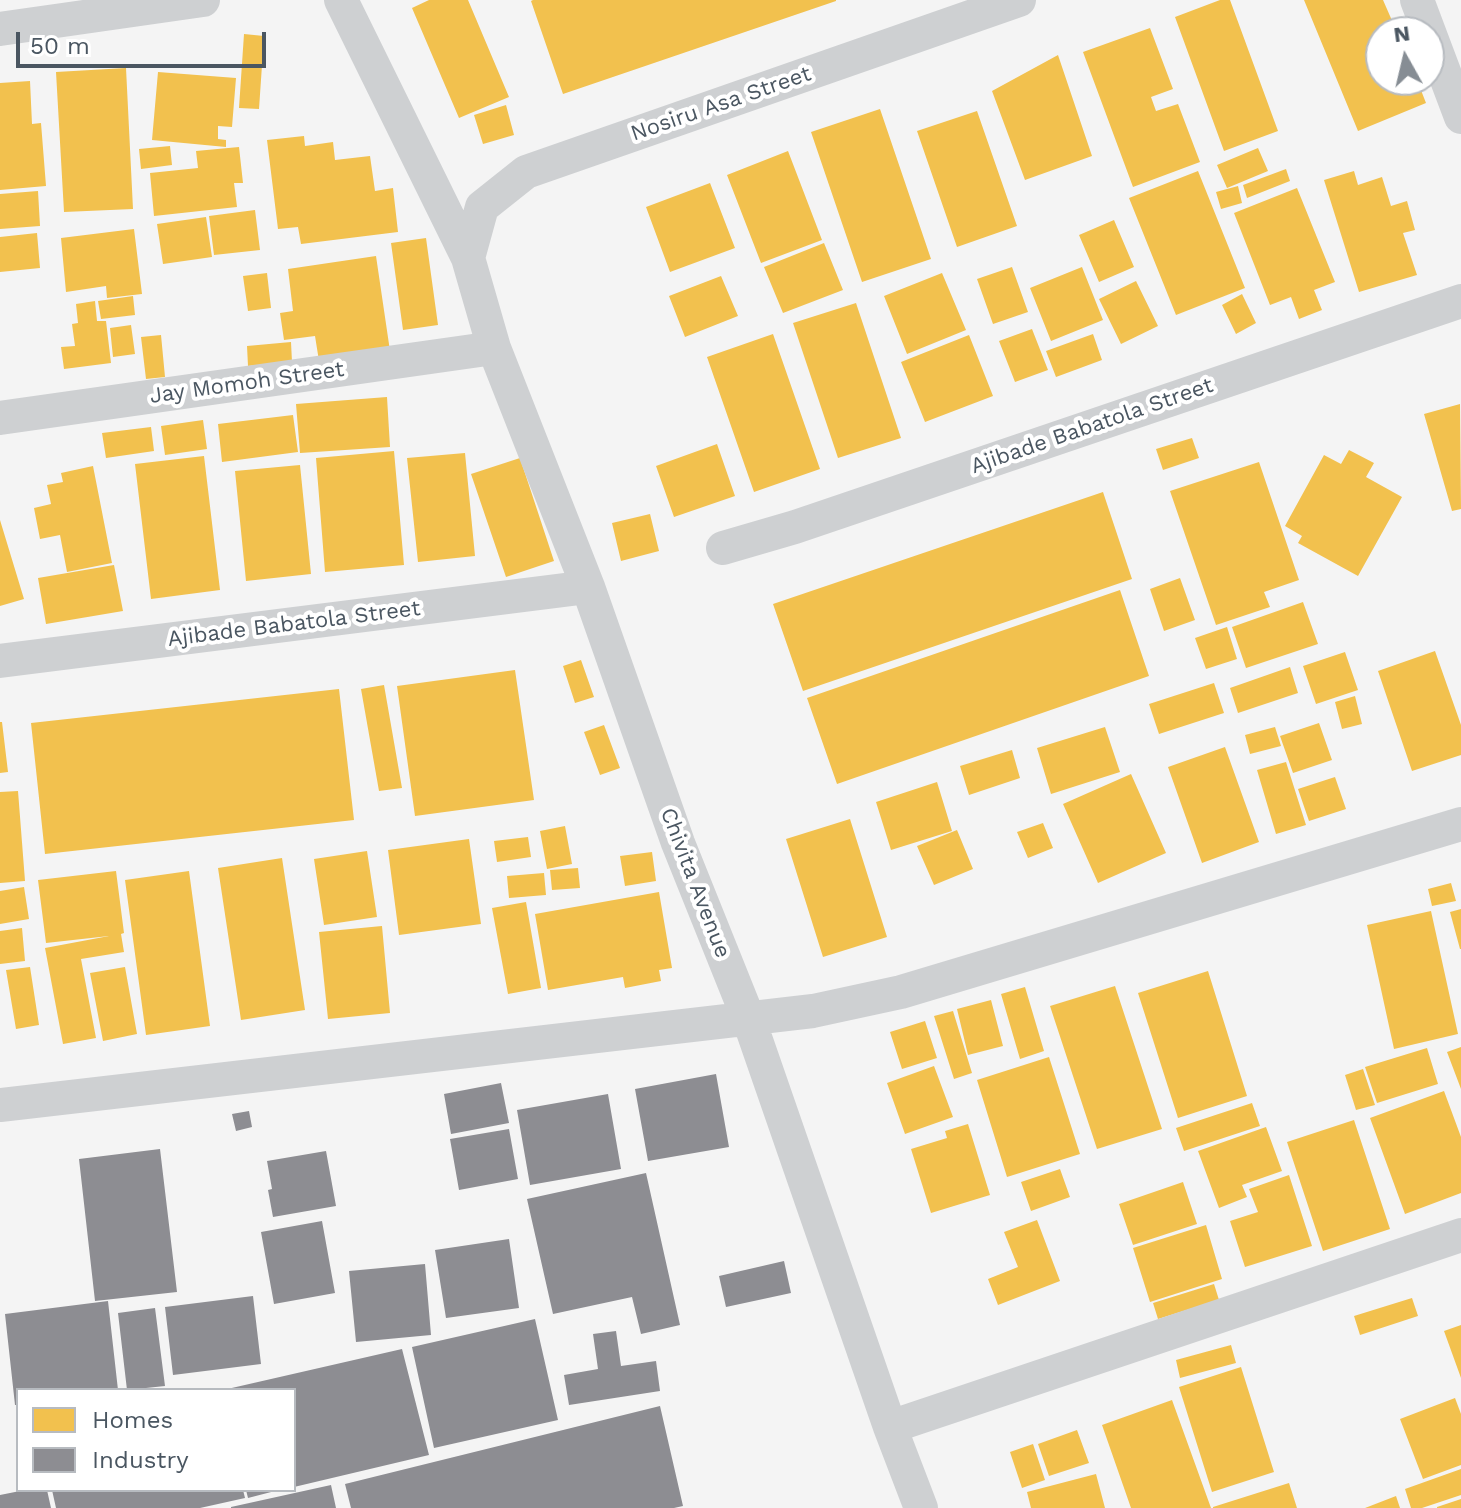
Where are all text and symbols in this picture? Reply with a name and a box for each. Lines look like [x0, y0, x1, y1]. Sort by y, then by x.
scale bar [20, 16, 270, 66]
north arrow [1365, 16, 1445, 96]
text: N [1392, 20, 1412, 47]
text: 50 m [30, 32, 90, 60]
street label: Nosiru Asa Street [627, 61, 815, 147]
street label: Jay Momoh Street [148, 356, 346, 410]
street label: Ajibade Babatola Street [967, 372, 1217, 480]
street label: Ajibade Babatola Street [166, 595, 422, 653]
street label: Chivita Avenue [654, 804, 736, 962]
legend [16, 1388, 296, 1492]
text: Homes [92, 1406, 173, 1434]
text: Industry [92, 1446, 189, 1474]

